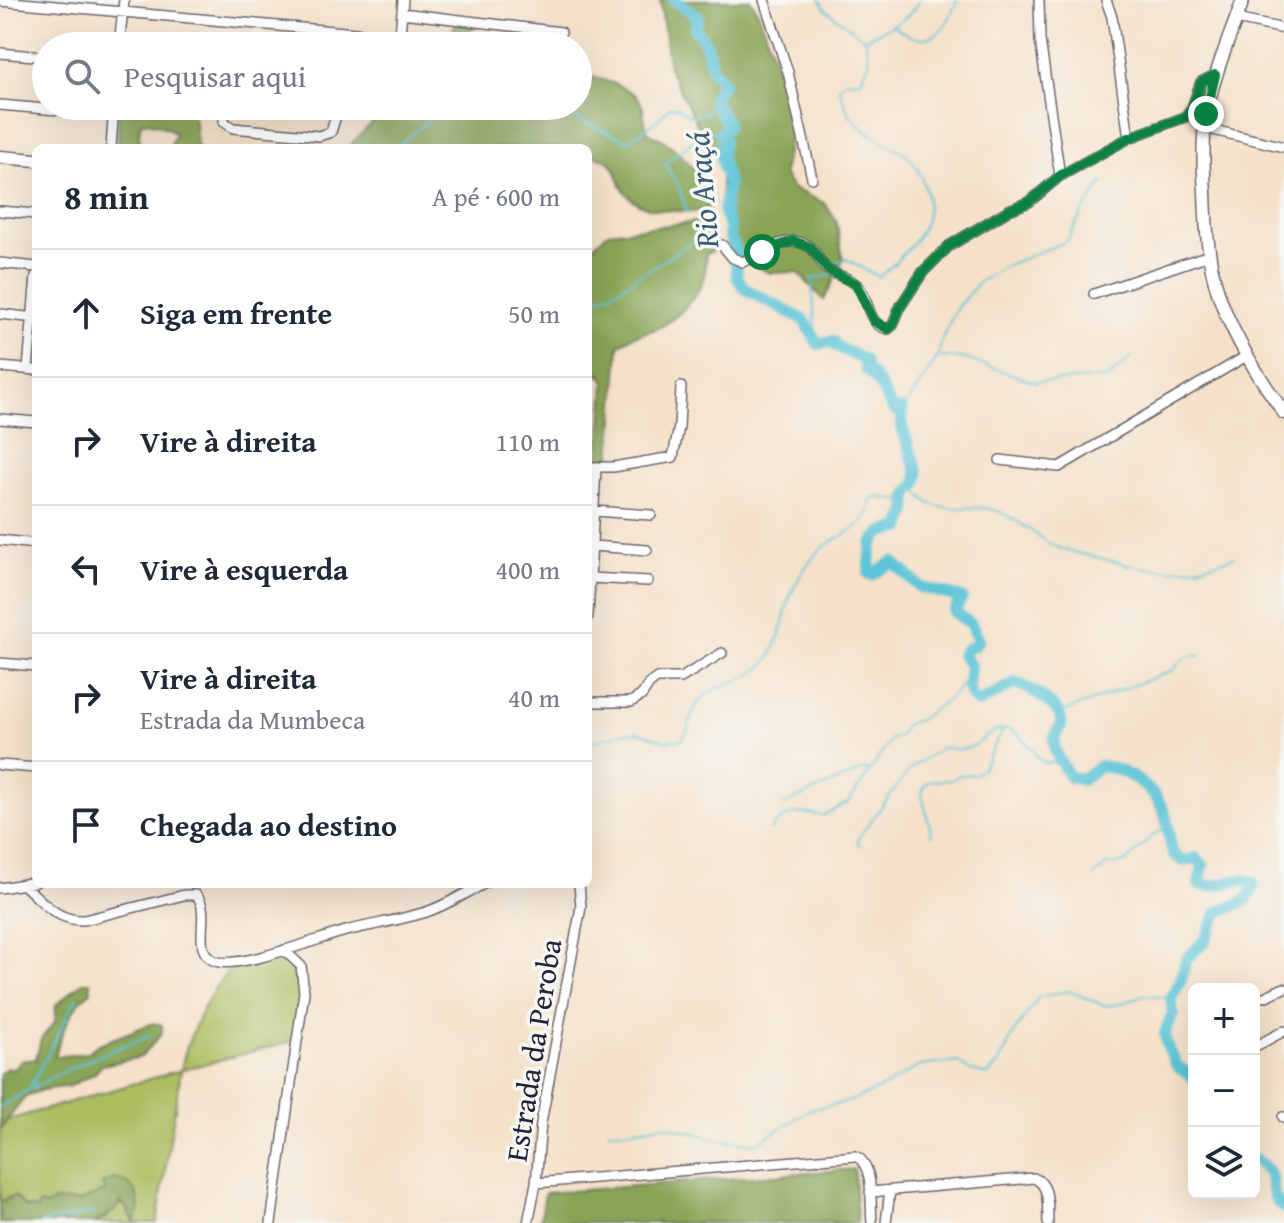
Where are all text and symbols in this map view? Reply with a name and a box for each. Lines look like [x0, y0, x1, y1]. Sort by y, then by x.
search box [32, 32, 592, 120]
icon: search [60, 54, 104, 98]
text: Pesquisar aqui [124, 54, 306, 98]
route end [1188, 96, 1224, 132]
water label: Rio Araçá [673, 129, 731, 251]
text: 8 min [64, 172, 149, 221]
text: A pé · 600 m [432, 177, 560, 216]
route start [744, 234, 780, 270]
icon: ahead [64, 291, 108, 335]
text: Siga em frente [140, 291, 332, 335]
text: 50 m [508, 294, 560, 333]
icon: right [64, 419, 108, 463]
text: Vire à direita [140, 419, 317, 463]
text: 110 m [495, 422, 560, 461]
icon: left [64, 547, 108, 591]
text: Vire à esquerda [140, 547, 348, 591]
text: 400 m [495, 550, 560, 589]
text: Vire à direita [140, 656, 317, 700]
icon: right [64, 675, 108, 719]
text: 40 m [508, 678, 560, 717]
text: Estrada da Mumbeca [140, 700, 365, 739]
icon: arrive [64, 803, 108, 847]
text: Chegada ao destino [140, 803, 397, 847]
street label: Estrada da Peroba [494, 936, 572, 1164]
map controls [1188, 983, 1260, 1199]
button: + [1188, 983, 1260, 1055]
button: − [1188, 1055, 1260, 1127]
button: layers [1188, 1127, 1260, 1199]

